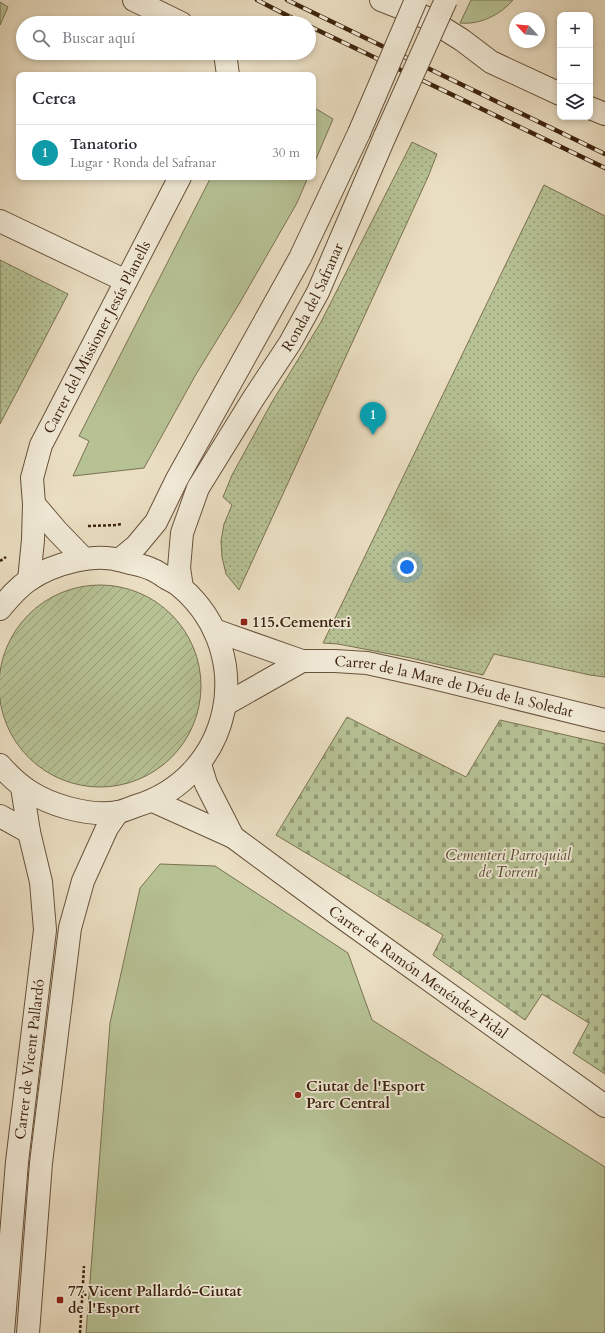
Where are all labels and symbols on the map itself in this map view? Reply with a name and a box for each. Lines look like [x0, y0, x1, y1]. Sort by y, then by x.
north arrow [509, 12, 545, 48]
street label: Carrer del Missioner Jesús Planells [39, 237, 155, 437]
street label: Ronda del Safranar [277, 239, 348, 356]
pin: 1 [360, 402, 386, 435]
your location [397, 557, 417, 577]
place label: 115.Cementeri [252, 612, 351, 632]
marker: 115.Cementeri [239, 617, 249, 627]
street label: Carrer de la Mare de Déu de la Soledat [334, 651, 576, 722]
park label: Cementeri Parroquial de Torrent [445, 845, 572, 882]
street label: Carrer de Ramón Menéndez Pidal [325, 901, 512, 1043]
street label: Carrer de Vicent Pallardó [10, 978, 49, 1141]
place label: Ciutat de l'Esport Parc Central [306, 1076, 426, 1113]
marker: Ciutat de l'Esport Parc Central [293, 1090, 303, 1100]
place label: 77.Vicent Pallardó-Ciutat de l'Esport [68, 1281, 243, 1318]
marker: 77.Vicent Pallardó-Ciutat de l'Esport [55, 1295, 65, 1305]

